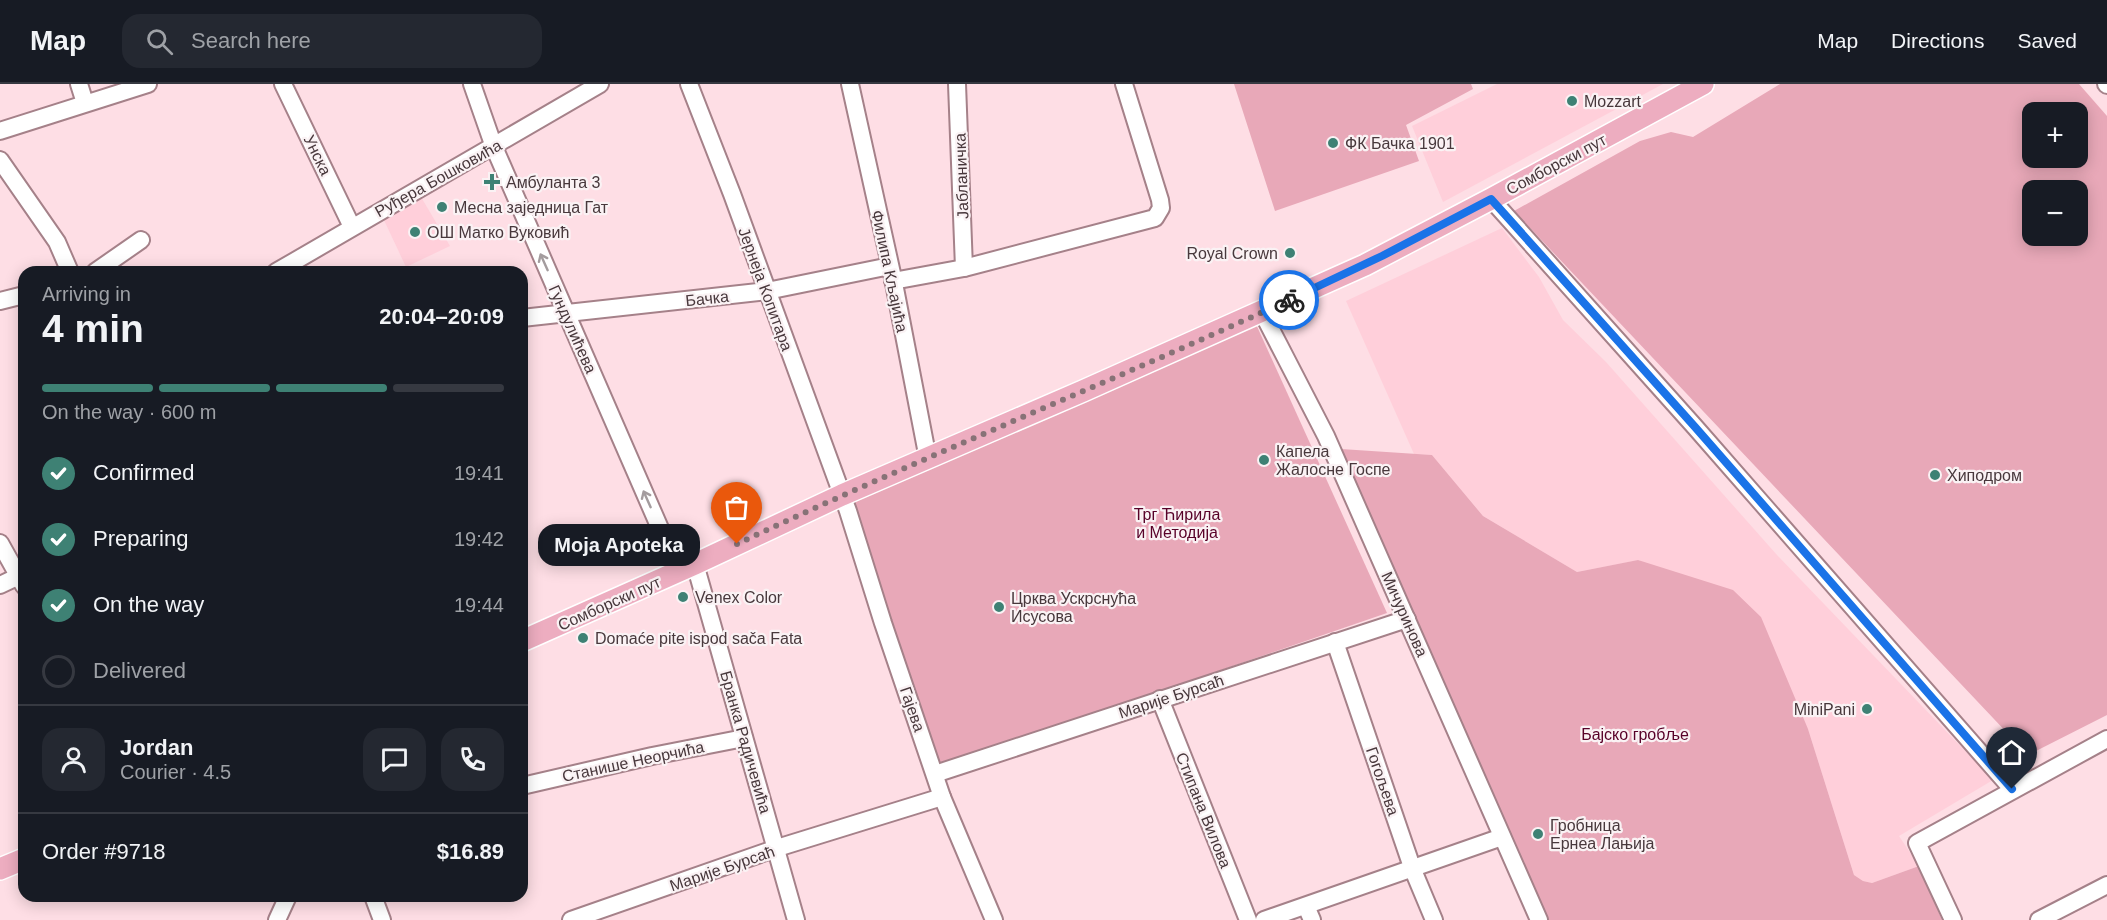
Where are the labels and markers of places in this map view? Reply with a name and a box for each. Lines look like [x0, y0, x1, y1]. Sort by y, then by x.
place label: Mozzart [1584, 93, 1641, 110]
marker: Mozzart [1565, 94, 1579, 108]
place label: ФК Бачка 1901 [1345, 135, 1455, 152]
marker: ФК Бачка 1901 [1326, 136, 1340, 150]
marker: Амбуланта 3 [483, 173, 501, 191]
place label: Амбуланта 3 [506, 174, 601, 191]
place label: Месна заједница Гат [454, 199, 609, 216]
marker: Месна заједница Гат [435, 200, 449, 214]
place label: ОШ Матко Вуковић [427, 224, 569, 241]
marker: ОШ Матко Вуковић [408, 225, 422, 239]
place label: Royal Crown [1186, 245, 1278, 262]
marker: Royal Crown [1283, 246, 1297, 260]
place label: Капела Жалосне Госпе [1276, 443, 1391, 478]
marker: Капела Жалосне Госпе [1257, 453, 1271, 467]
place label: Хиподром [1947, 467, 2022, 484]
marker: Хиподром [1928, 468, 1942, 482]
pin [711, 482, 762, 544]
callout: Moja Apoteka [539, 523, 701, 565]
place label: Venex Color [695, 589, 783, 606]
marker: Venex Color [676, 590, 690, 604]
place label: Црква Ускрснућа Исусова [1011, 590, 1136, 625]
marker: Црква Ускрснућа Исусова [992, 600, 1006, 614]
place label: Domaće pite ispod sača Fata [595, 630, 802, 647]
marker: Domaće pite ispod sača Fata [576, 631, 590, 645]
place label: MiniPani [1794, 701, 1855, 718]
marker: MiniPani [1860, 702, 1874, 716]
pin [1986, 727, 2037, 789]
place label: Гробница Ернеа Лањија [1550, 817, 1655, 852]
marker: Гробница Ернеа Лањија [1531, 827, 1545, 841]

